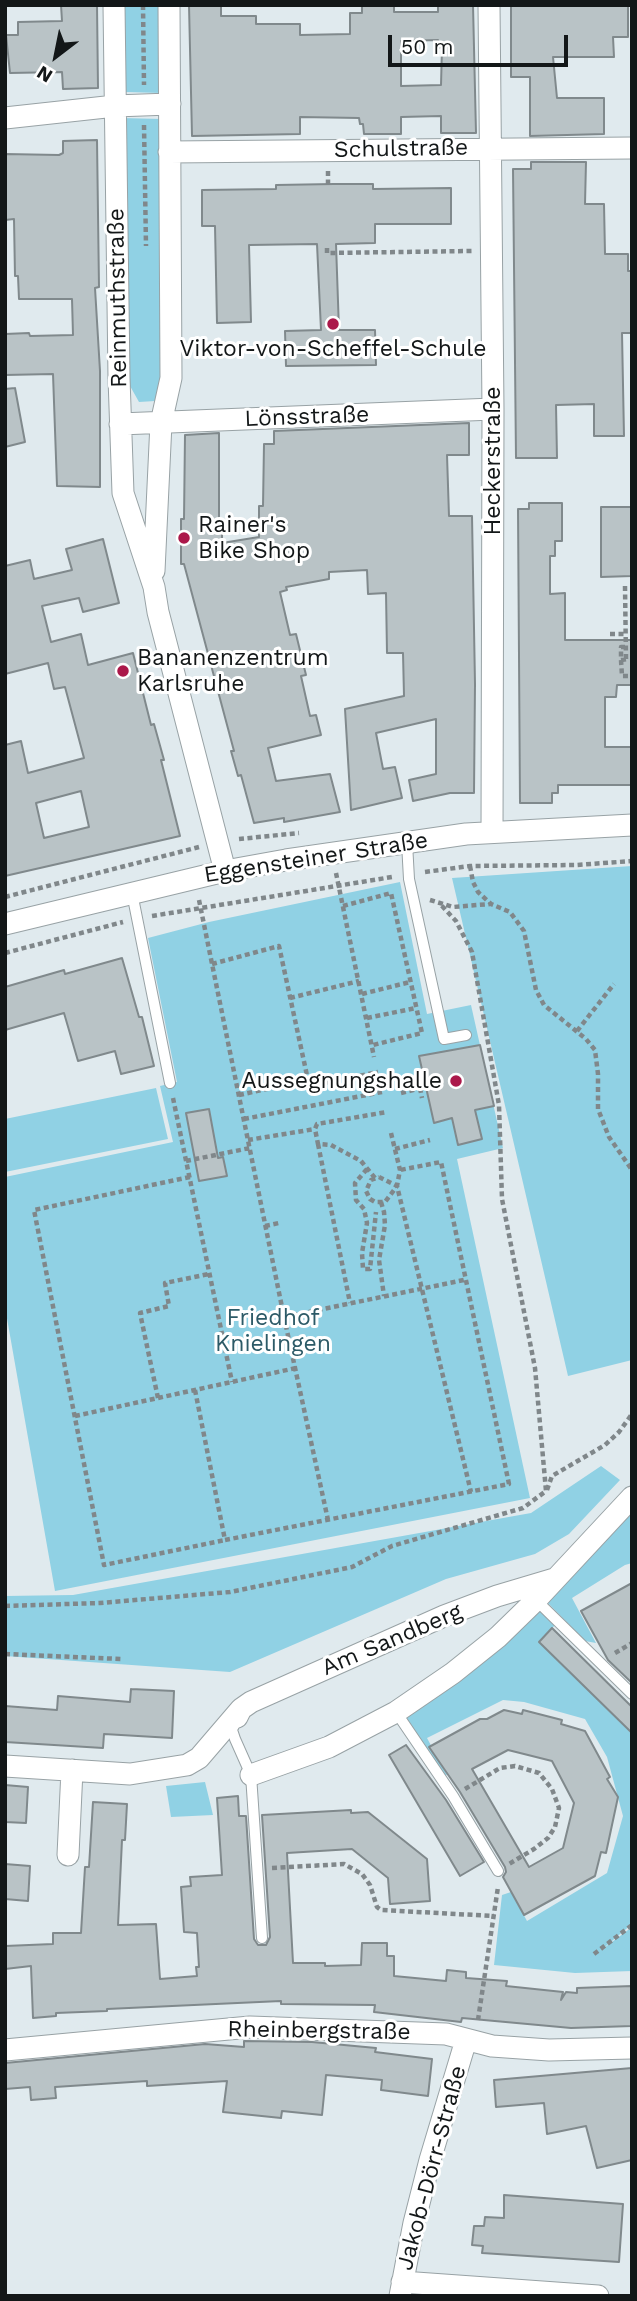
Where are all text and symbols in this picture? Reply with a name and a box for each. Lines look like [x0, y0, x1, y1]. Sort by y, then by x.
north arrow [21, 21, 91, 91]
scale bar [392, 21, 572, 65]
text: 50 m [401, 34, 453, 59]
text: N [33, 61, 57, 88]
street label: Schulstraße [334, 134, 468, 164]
street label: Reinmuthstraße [103, 208, 133, 388]
marker: Viktor-von-Scheffel-Schule [325, 316, 341, 332]
place label: Viktor-von-Scheffel-Schule [179, 335, 487, 363]
street label: Heckerstraße [479, 387, 507, 535]
street label: Lönsstraße [244, 401, 370, 433]
place label: Rainer's Bike Shop [198, 511, 310, 565]
marker: Rainer's Bike Shop [176, 530, 192, 546]
place label: Bananenzentrum Karlsruhe [137, 644, 329, 698]
marker: Bananenzentrum Karlsruhe [115, 663, 131, 679]
street label: Eggensteiner Straße [202, 827, 430, 889]
place label: Aussegnungshalle [241, 1067, 442, 1095]
marker: Aussegnungshalle [448, 1073, 464, 1089]
park label: Friedhof Knielingen [215, 1304, 331, 1358]
street label: Am Sandberg [318, 1598, 466, 1682]
street label: Rheinbergstraße [227, 2016, 411, 2046]
street label: Jakob-Dörr-Straße [391, 2063, 473, 2273]

